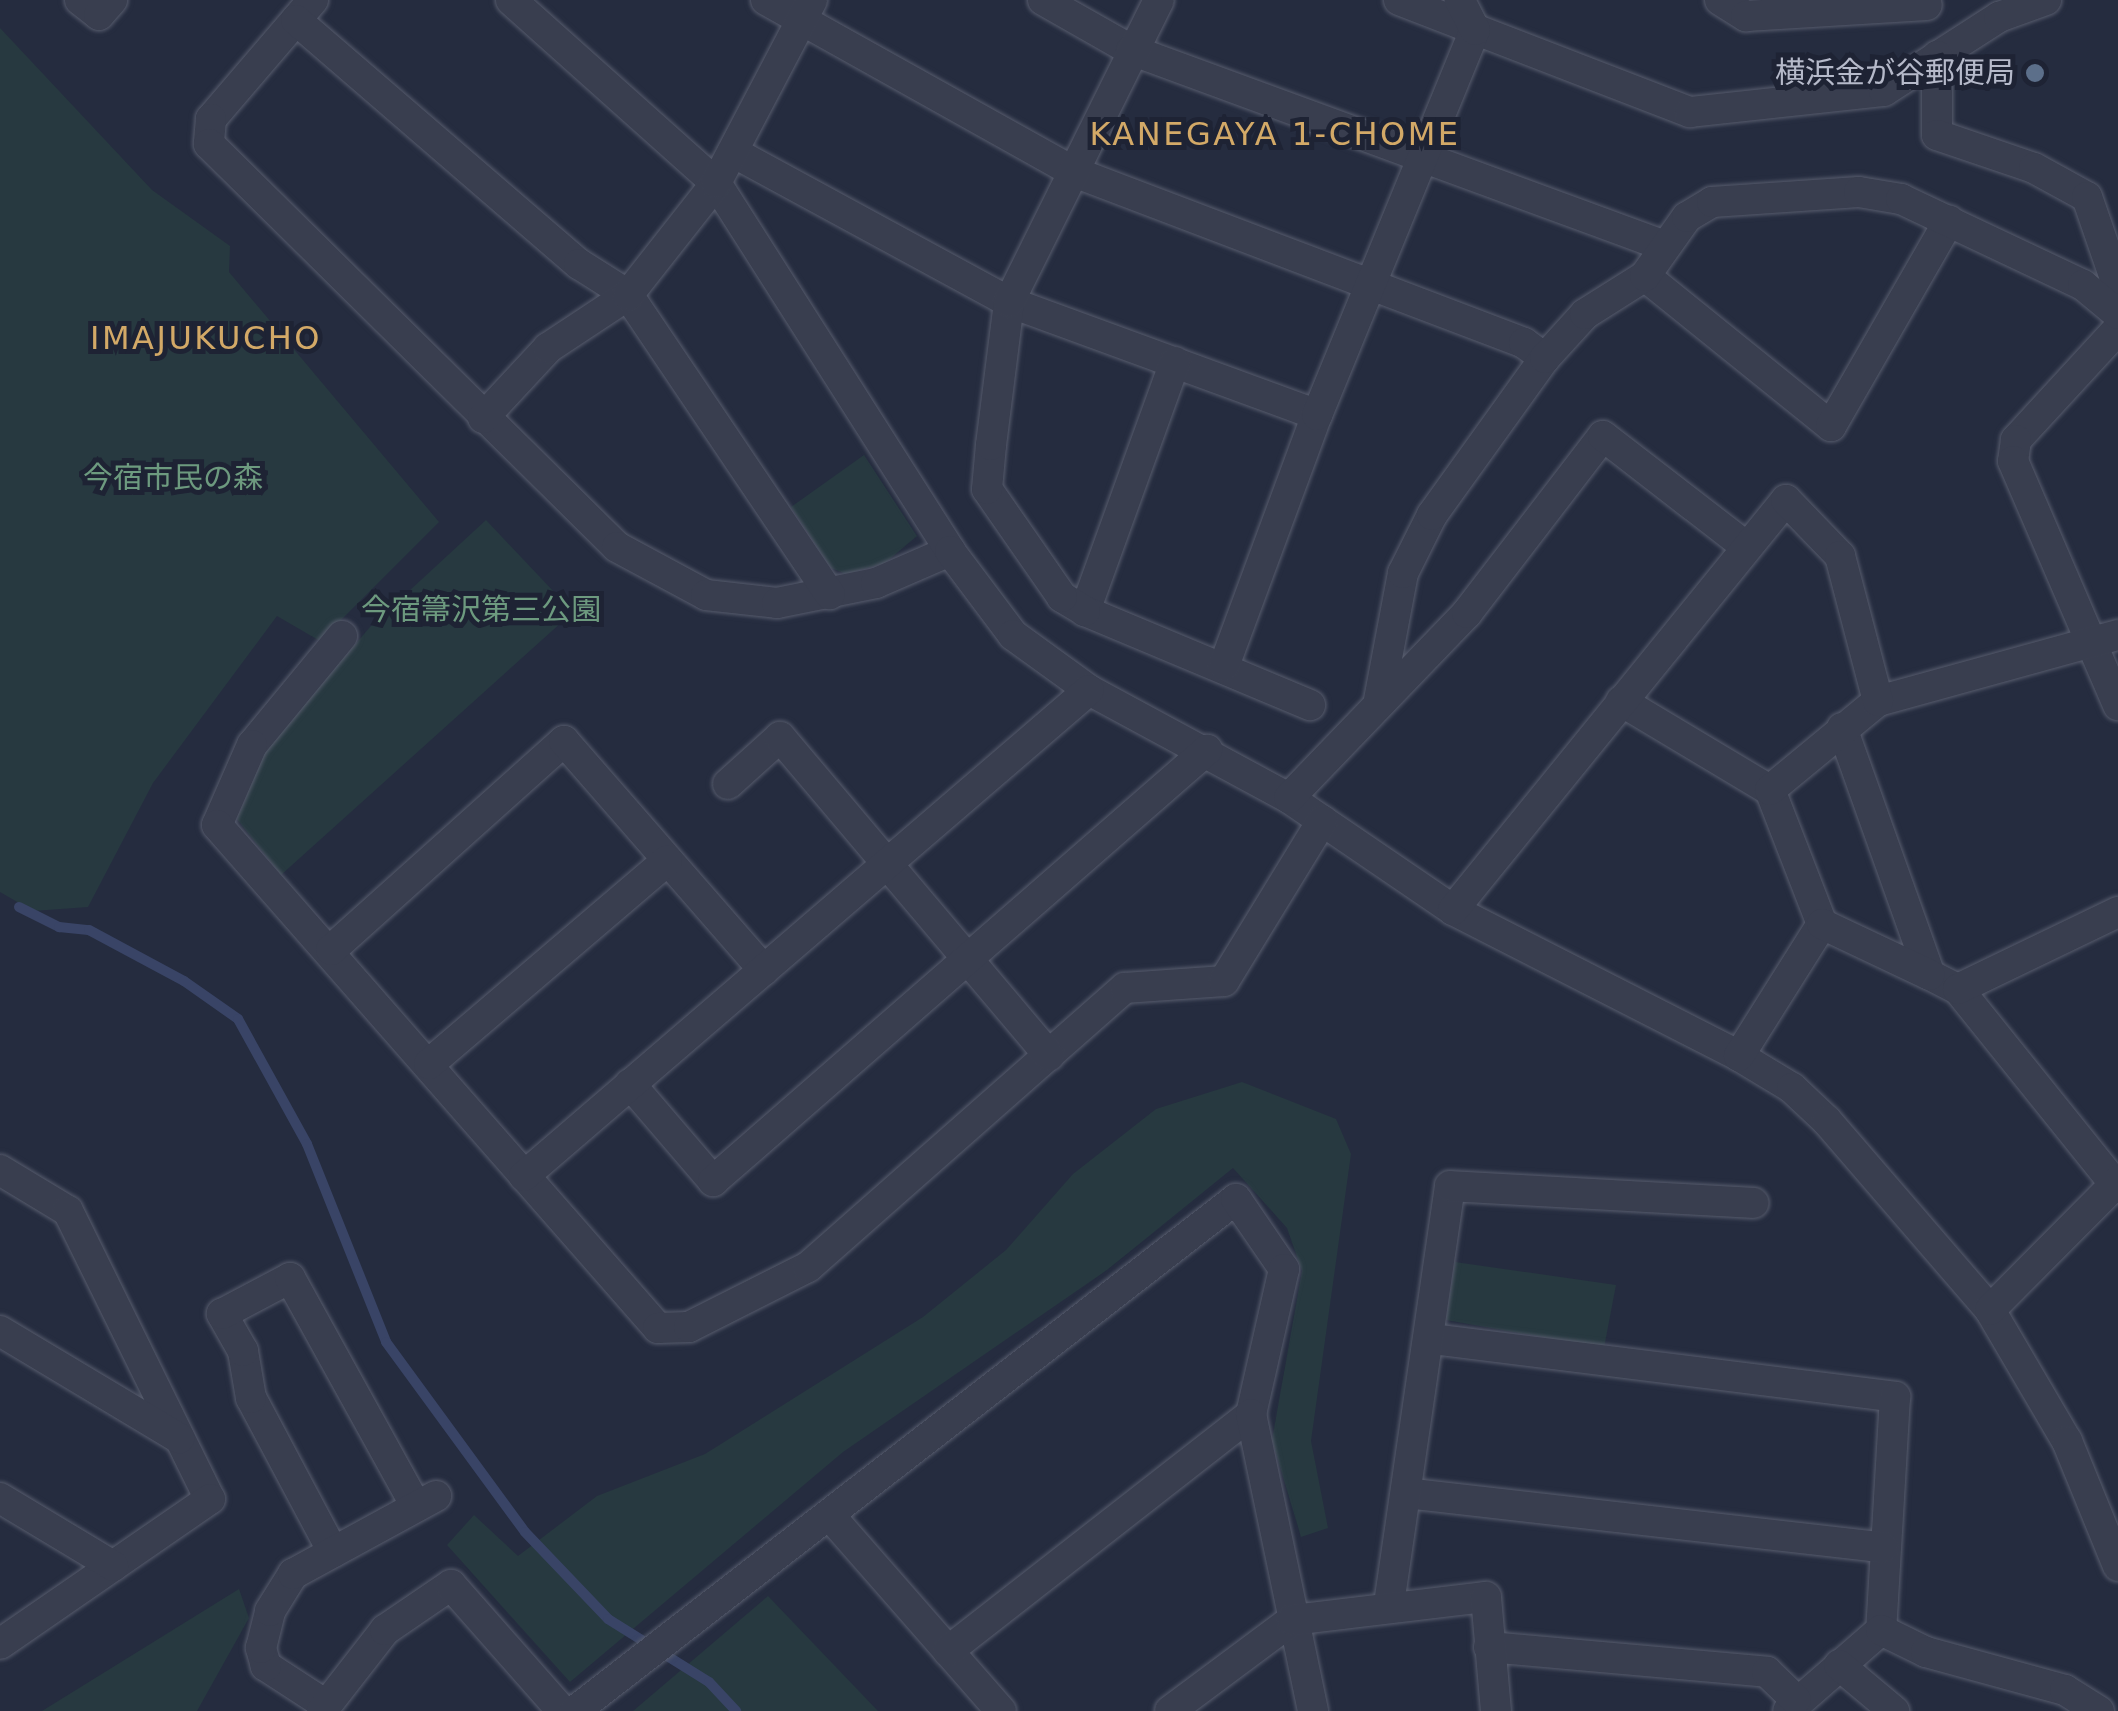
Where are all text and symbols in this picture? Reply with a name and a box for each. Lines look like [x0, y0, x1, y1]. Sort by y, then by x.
place label: 横浜金が谷郵便局 [1775, 55, 2015, 91]
marker: 横浜金が谷郵便局 [2024, 62, 2046, 84]
district label: KANEGAYA 1-CHOME [1089, 115, 1461, 153]
district label: IMAJUKUCHO [90, 319, 322, 357]
park label: 今宿市民の森 [83, 460, 263, 496]
park label: 今宿箒沢第三公園 [361, 592, 601, 628]

